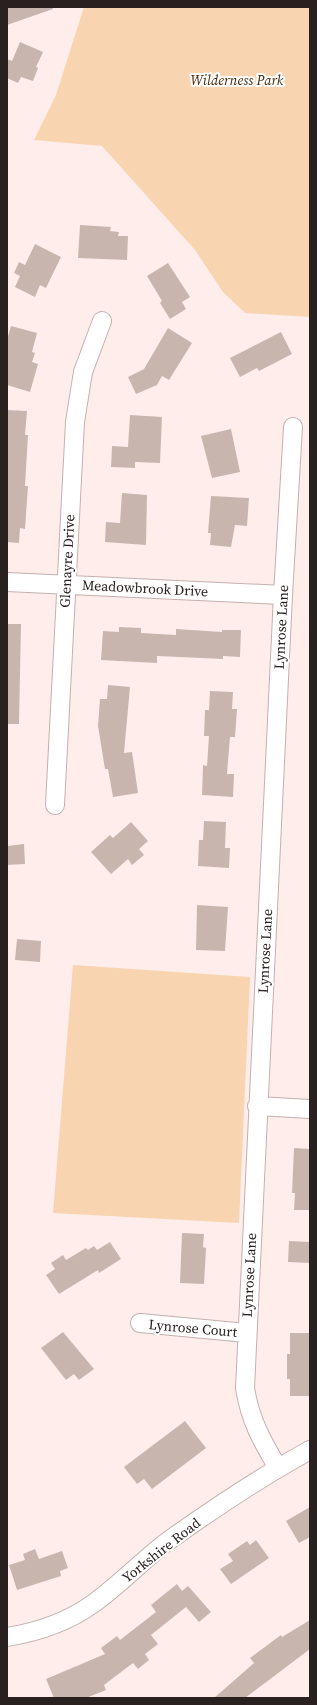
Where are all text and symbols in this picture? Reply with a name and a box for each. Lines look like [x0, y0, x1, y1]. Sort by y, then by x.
park label: Wilderness Park [191, 70, 284, 90]
street label: Glenayre Drive [55, 514, 79, 608]
street label: Meadowbrook Drive [81, 575, 209, 601]
street label: Lynrose Lane [269, 584, 293, 670]
street label: Lynrose Lane [253, 908, 277, 994]
street label: Lynrose Lane [237, 1232, 261, 1318]
street label: Lynrose Court [148, 1314, 239, 1342]
street label: Yorkshire Road [117, 1513, 205, 1587]

